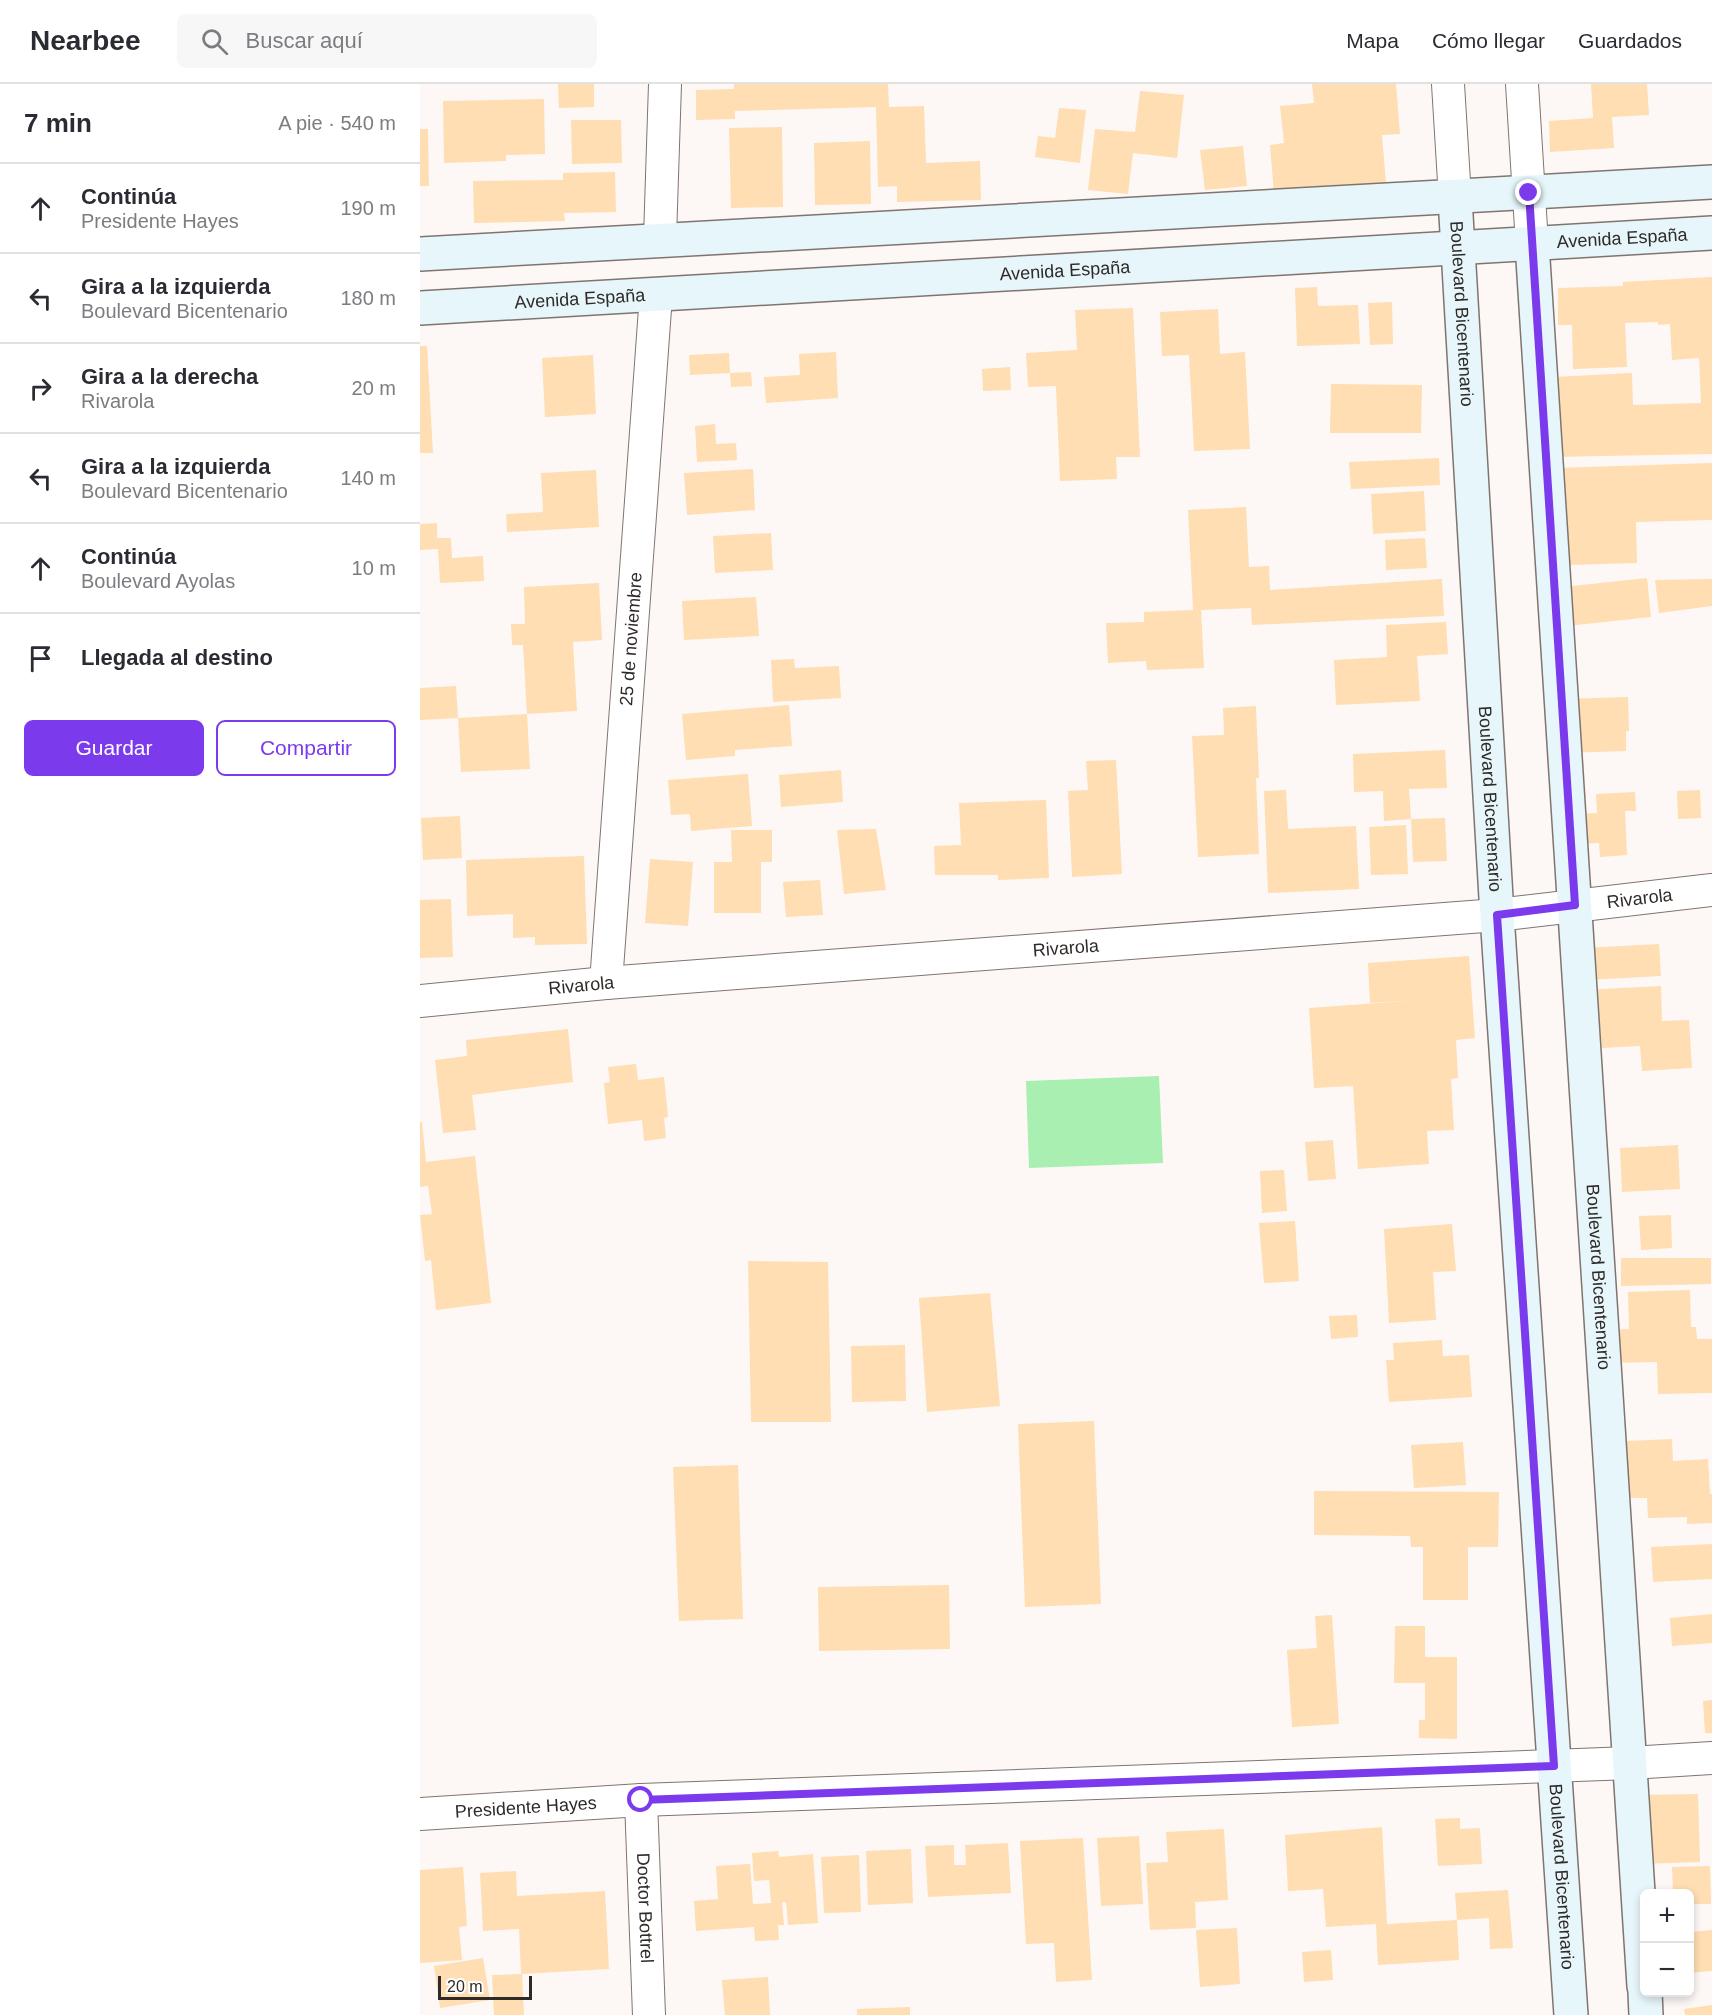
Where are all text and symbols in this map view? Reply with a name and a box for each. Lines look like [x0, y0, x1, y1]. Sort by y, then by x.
search box [177, 14, 597, 68]
text: Nearbee [30, 25, 141, 56]
icon: search [198, 25, 231, 58]
text: Buscar aquí [246, 28, 363, 53]
text: Mapa [1346, 29, 1399, 52]
text: Cómo llegar [1432, 29, 1545, 52]
text: Guardados [1578, 29, 1682, 52]
text: 7 min [24, 108, 92, 138]
text: A pie · 540 m [278, 112, 396, 134]
route end [1515, 179, 1541, 205]
text: Continúa [81, 184, 176, 209]
icon: ahead [24, 192, 57, 225]
text: 190 m [340, 197, 396, 219]
text: Presidente Hayes [81, 210, 239, 232]
street label: Boulevard Bicentenario [1446, 220, 1477, 407]
street label: Avenida España [1556, 224, 1689, 252]
street label: Avenida España [999, 257, 1132, 284]
text: Gira a la izquierda [81, 274, 271, 299]
icon: left [24, 282, 57, 315]
street label: Avenida España [514, 285, 647, 313]
text: 180 m [340, 287, 396, 309]
text: Boulevard Bicentenario [81, 300, 288, 322]
text: Gira a la derecha [81, 364, 258, 389]
icon: right [24, 372, 57, 405]
text: 20 m [352, 377, 396, 399]
text: Rivarola [81, 390, 154, 412]
text: Gira a la izquierda [81, 454, 271, 479]
icon: left [24, 462, 57, 495]
text: 140 m [340, 467, 396, 489]
text: Boulevard Bicentenario [81, 480, 288, 502]
text: Continúa [81, 544, 176, 569]
icon: ahead [24, 552, 57, 585]
text: 10 m [352, 557, 396, 579]
text: Boulevard Ayolas [81, 570, 235, 592]
street label: 25 de noviembre [616, 571, 646, 707]
icon: arrive [24, 642, 57, 675]
text: Llegada al destino [81, 645, 273, 670]
street label: Boulevard Bicentenario [1475, 705, 1506, 893]
button: Guardar [24, 720, 204, 776]
button: Compartir [216, 720, 396, 776]
street label: Rivarola [1606, 885, 1675, 912]
street label: Rivarola [1032, 935, 1100, 960]
street label: Rivarola [547, 972, 616, 999]
street label: Boulevard Bicentenario [1582, 1183, 1614, 1370]
street label: Boulevard Bicentenario [1545, 1783, 1578, 1970]
route start [627, 1786, 653, 1812]
street label: Presidente Hayes [454, 1793, 597, 1822]
street label: Doctor Bottrel [633, 1853, 657, 1963]
map controls [1640, 1889, 1694, 1997]
button: + [1640, 1889, 1694, 1943]
button: − [1640, 1943, 1694, 1997]
scale bar [438, 1973, 532, 2000]
text: 20 m [447, 1978, 483, 1995]

